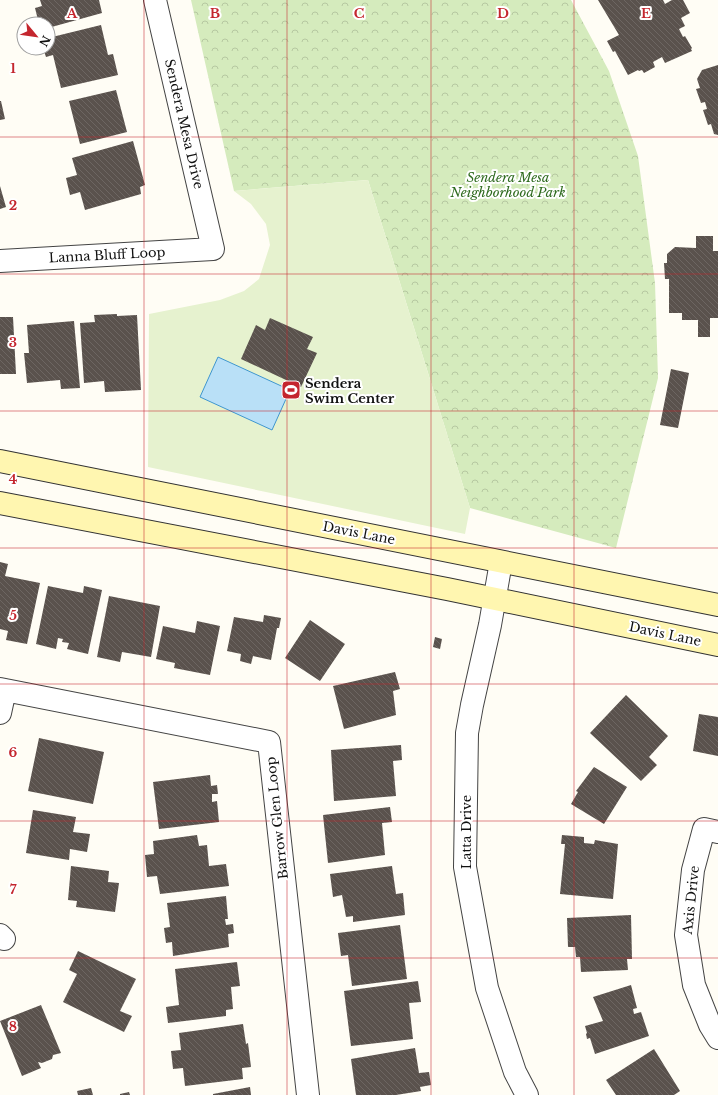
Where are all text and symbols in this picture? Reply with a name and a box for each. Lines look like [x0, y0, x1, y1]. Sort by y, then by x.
text: A [66, 5, 78, 22]
text: B [210, 5, 220, 22]
text: C [354, 5, 365, 22]
text: D [497, 5, 509, 22]
text: E [641, 5, 651, 22]
north arrow [16, 16, 56, 56]
text: N [36, 33, 53, 49]
street label: Sendera Mesa Drive [161, 57, 207, 191]
text: 1 [10, 60, 16, 77]
park label: Sendera Mesa Neighborhood Park [449, 169, 566, 201]
text: 2 [9, 197, 17, 214]
street label: Lanna Bluff Loop [48, 243, 166, 267]
text: 3 [9, 334, 17, 351]
place label: Sendera Swim Center [305, 375, 395, 407]
sports icon: Sendera Swim Center [280, 379, 302, 401]
text: 4 [9, 471, 18, 488]
street label: Davis Lane [321, 518, 397, 548]
text: 5 [9, 607, 17, 624]
street label: Davis Lane [627, 618, 703, 650]
text: 6 [9, 744, 18, 761]
street label: Barrow Glen Loop [262, 756, 292, 880]
street label: Latta Drive [458, 795, 475, 869]
street label: Axis Drive [679, 865, 703, 936]
text: 7 [10, 881, 17, 898]
text: 8 [9, 1018, 17, 1035]

